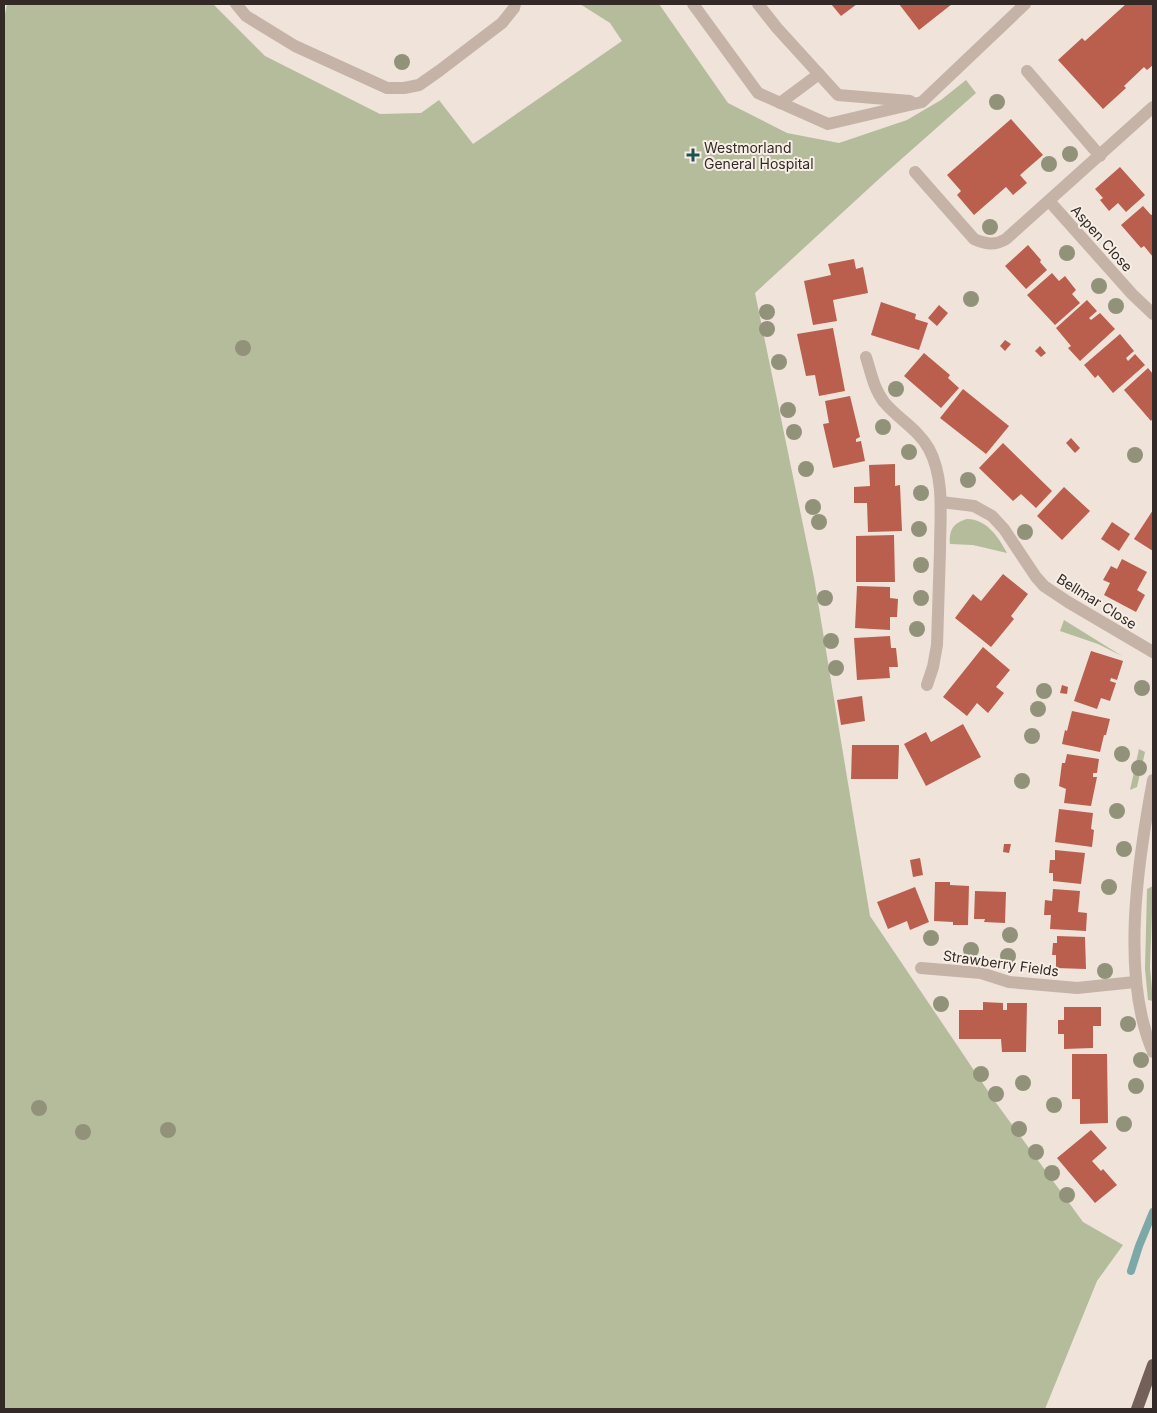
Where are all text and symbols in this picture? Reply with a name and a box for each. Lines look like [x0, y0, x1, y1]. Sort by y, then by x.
place label: Westmorland General Hospital [704, 139, 814, 172]
marker: Westmorland General Hospital [686, 148, 700, 162]
street label: Aspen Close [1068, 201, 1136, 275]
street label: Bellmar Close [1054, 570, 1140, 632]
street label: Strawberry Fields [942, 946, 1060, 980]

